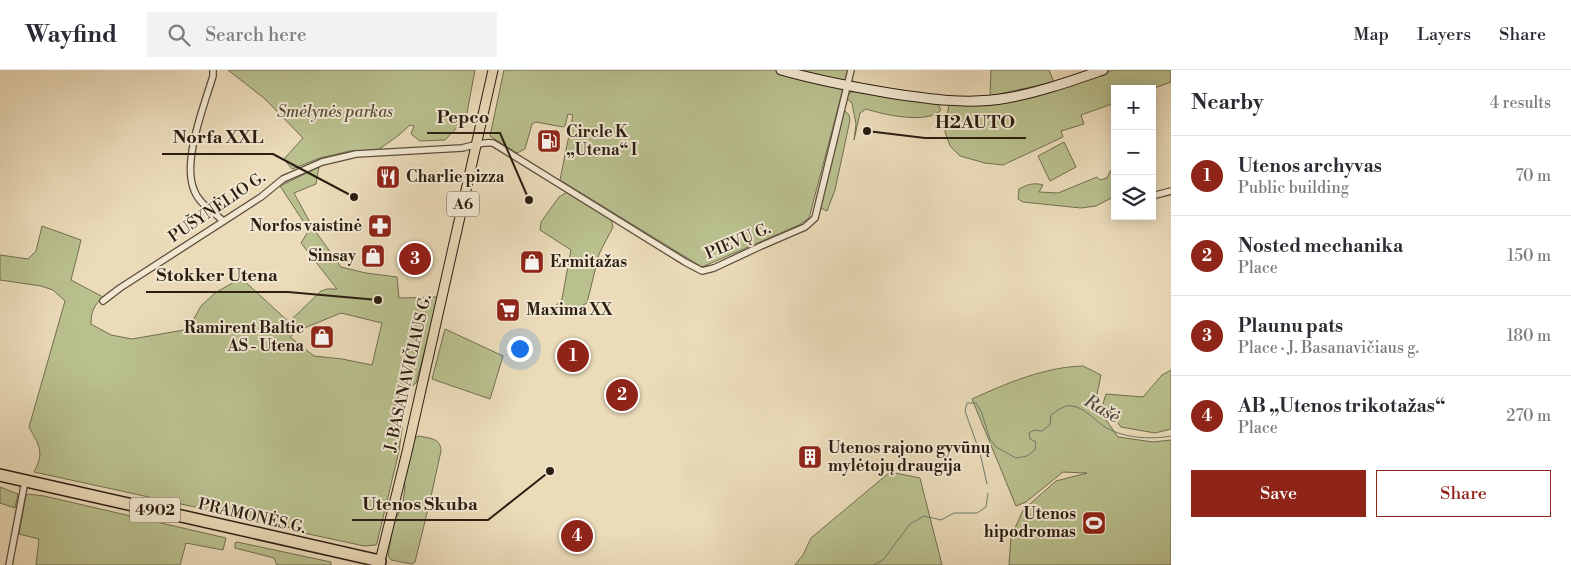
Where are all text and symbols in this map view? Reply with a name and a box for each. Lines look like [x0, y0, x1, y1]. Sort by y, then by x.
search box [147, 12, 497, 57]
text: Wayfind [25, 20, 117, 50]
icon: search [165, 21, 193, 49]
text: Search here [205, 23, 307, 47]
text: Map [1354, 23, 1389, 46]
text: Layers [1417, 23, 1471, 46]
text: Share [1499, 23, 1546, 46]
map controls [1111, 85, 1156, 220]
button: + [1111, 85, 1156, 130]
text: Nearby [1191, 90, 1264, 116]
text: 4 results [1490, 93, 1551, 113]
callout: Pepco [427, 100, 500, 133]
park label: Smėlynės parkas [277, 102, 393, 122]
callout: H2AUTO [925, 105, 1026, 138]
text: Pepco [437, 106, 489, 129]
text: H2AUTO [935, 111, 1015, 134]
callout: Norfa XXL [162, 121, 273, 154]
place label: Circle K „Utena“ I [566, 122, 637, 160]
text: Norfa XXL [172, 126, 264, 149]
fuel station icon: Circle K „Utena“ I [536, 128, 562, 154]
button: − [1111, 130, 1156, 175]
text: Utenos archyvas [1238, 154, 1382, 178]
restaurant icon: Charlie pizza [375, 164, 401, 190]
street label: PUŠYNĖLIO G. [164, 166, 269, 247]
text: 1 [1203, 166, 1211, 186]
text: 70 m [1515, 166, 1551, 186]
place label: Charlie pizza [406, 167, 505, 187]
button: layers [1111, 175, 1156, 220]
text: Public building [1238, 178, 1349, 198]
road number: A6 [447, 192, 479, 216]
pharmacy icon: Norfos vaistinė [367, 213, 393, 239]
place label: Norfos vaistinė [250, 216, 362, 236]
street label: PIEVŲ G. [702, 218, 774, 264]
text: Nosted mechanika [1238, 234, 1403, 258]
pin: 3 [399, 240, 431, 278]
shop icon: Sinsay [360, 243, 386, 269]
place label: Sinsay [308, 246, 357, 266]
text: 2 [1202, 246, 1212, 266]
text: 150 m [1507, 246, 1551, 266]
shop icon: Ermitažas [519, 249, 545, 275]
place label: Ermitažas [550, 252, 627, 272]
text: Place [1238, 258, 1278, 278]
callout: Stokker Utena [146, 259, 288, 292]
text: Stokker Utena [156, 264, 278, 287]
street label: J. BASANAVIČIAUS G. [378, 292, 436, 455]
supermarket icon: Maxima XX [495, 297, 521, 323]
place label: Maxima XX [526, 300, 613, 320]
text: Plaunu pats [1238, 314, 1343, 338]
place label: Ramirent Baltic AS - Utena [184, 318, 304, 356]
shop icon: Ramirent Baltic AS - Utena [309, 324, 335, 350]
text: 3 [1202, 326, 1212, 346]
text: 180 m [1507, 326, 1551, 346]
your location [507, 336, 533, 362]
pin: 1 [557, 337, 589, 375]
text: Place · J. Basanavičiaus g. [1238, 338, 1419, 358]
pin: 2 [606, 376, 638, 414]
water label: Rašė [1079, 389, 1125, 429]
text: AB „Utenos trikotažas“ [1238, 394, 1446, 418]
text: 4 [1202, 406, 1212, 426]
text: 270 m [1506, 406, 1551, 426]
text: Place [1238, 418, 1278, 438]
place label: Utenos rajono gyvūnų mylėtojų draugija [828, 438, 990, 476]
building icon: Utenos rajono gyvūnų mylėtojų draugija [797, 444, 823, 470]
button: Save [1191, 470, 1366, 517]
button: Share [1376, 470, 1551, 517]
callout: Utenos Skuba [352, 487, 488, 520]
street label: PRAMONĖS G. [196, 492, 308, 538]
text: Utenos Skuba [362, 493, 478, 516]
road number: 4902 [130, 498, 180, 522]
place label: Utenos hipodromas [984, 504, 1076, 542]
sports icon: Utenos hipodromas [1081, 510, 1107, 536]
pin: 4 [561, 517, 593, 555]

